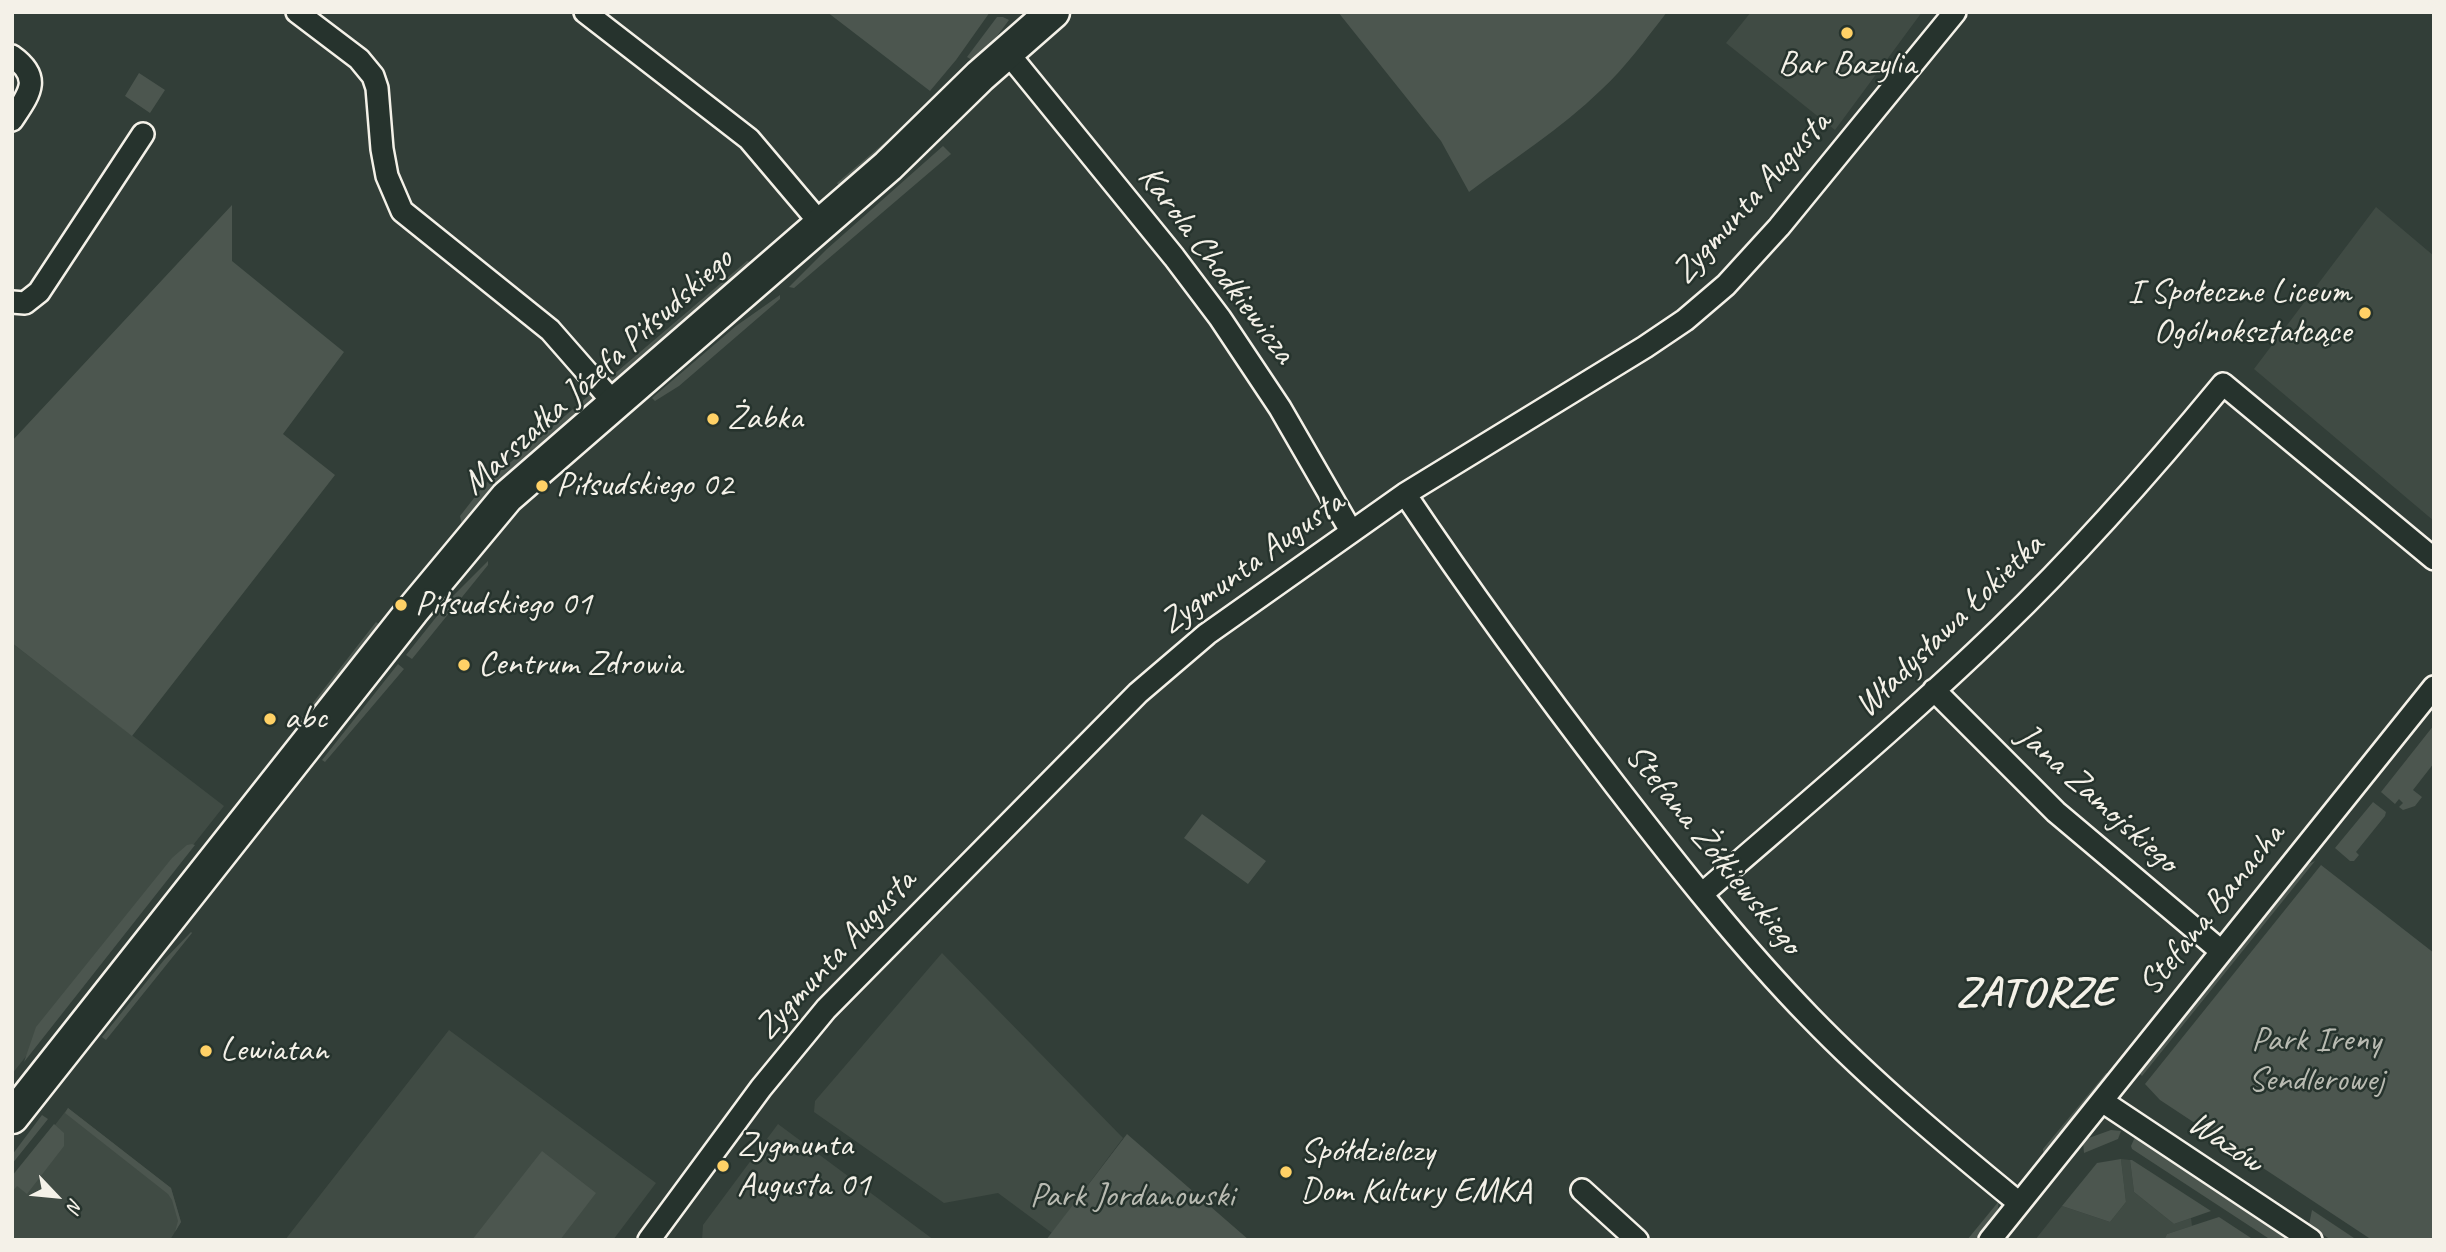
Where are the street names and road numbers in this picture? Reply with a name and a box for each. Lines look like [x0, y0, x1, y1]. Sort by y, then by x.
street label: Zygmunta Augusta [1664, 103, 1840, 293]
street label: Karola Chodkiewicza [1128, 158, 1304, 372]
street label: Marszałka Józefa Piłsudskiego [454, 239, 742, 505]
street label: Zygmunta Augusta [1152, 482, 1352, 644]
street label: Władysława Łokietka [1847, 525, 2053, 727]
street label: Jana Zamojskiego [2007, 715, 2187, 883]
street label: Stefana Żółkiewskiego [1615, 736, 1811, 964]
street label: Stefana Banacha [2130, 815, 2294, 1005]
street label: Zygmunta Augusta [747, 861, 925, 1049]
street label: Wazów [2179, 1103, 2271, 1183]

